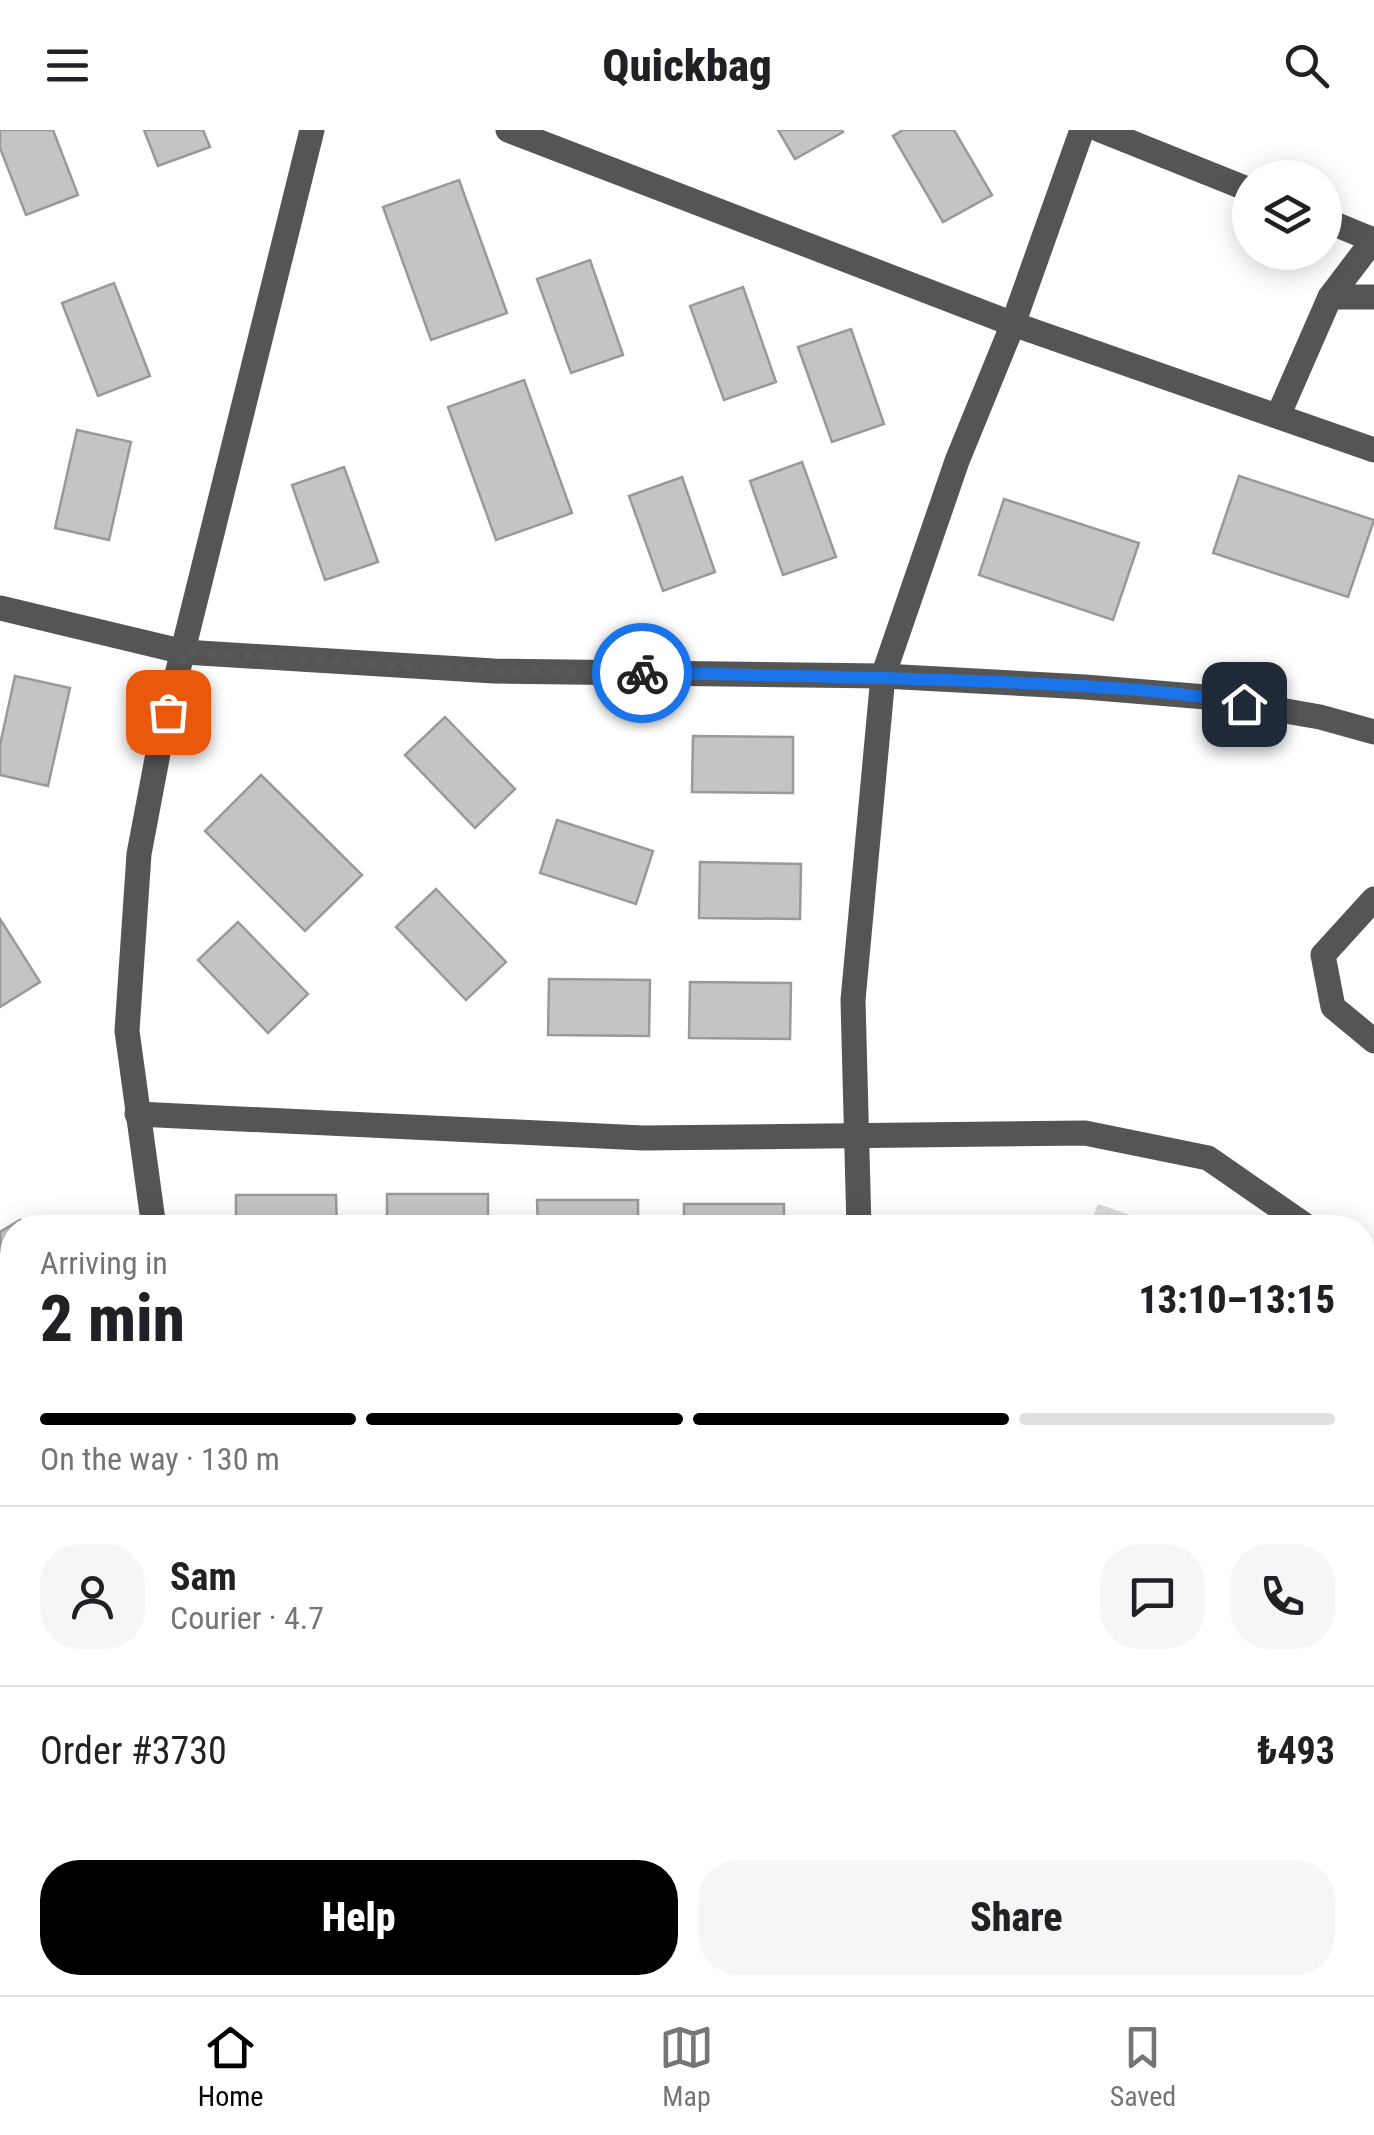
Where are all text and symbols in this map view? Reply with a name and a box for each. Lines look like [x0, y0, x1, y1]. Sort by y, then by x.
icon: menu [40, 38, 95, 93]
icon: search [1279, 38, 1334, 93]
text: Quickbag [602, 39, 772, 92]
map controls [1232, 160, 1342, 270]
button: layers [1232, 160, 1342, 270]
courier [592, 623, 692, 723]
icon: bike [615, 646, 670, 701]
pin [1202, 662, 1287, 747]
pin [126, 670, 211, 755]
icon: home [1217, 677, 1272, 732]
icon: bag [141, 685, 196, 740]
text: Arriving in [40, 1244, 168, 1282]
text: 13:10–13:15 [1138, 1278, 1335, 1322]
text: 2 min [40, 1281, 185, 1357]
text: On the way · 130 m [40, 1440, 280, 1478]
button: person [40, 1544, 145, 1649]
button: chat [1100, 1544, 1205, 1649]
button: phone [1230, 1544, 1335, 1649]
text: Sam [170, 1555, 237, 1599]
text: Courier · 4.7 [170, 1599, 324, 1637]
text: Order #3730 [40, 1729, 227, 1773]
text: ₺493 [1257, 1729, 1335, 1773]
button: Help [40, 1860, 678, 1975]
button: Share [698, 1860, 1335, 1975]
tab: Home [198, 2020, 263, 2113]
tab: Map [659, 2020, 714, 2113]
tab: Saved [1110, 2020, 1176, 2113]

